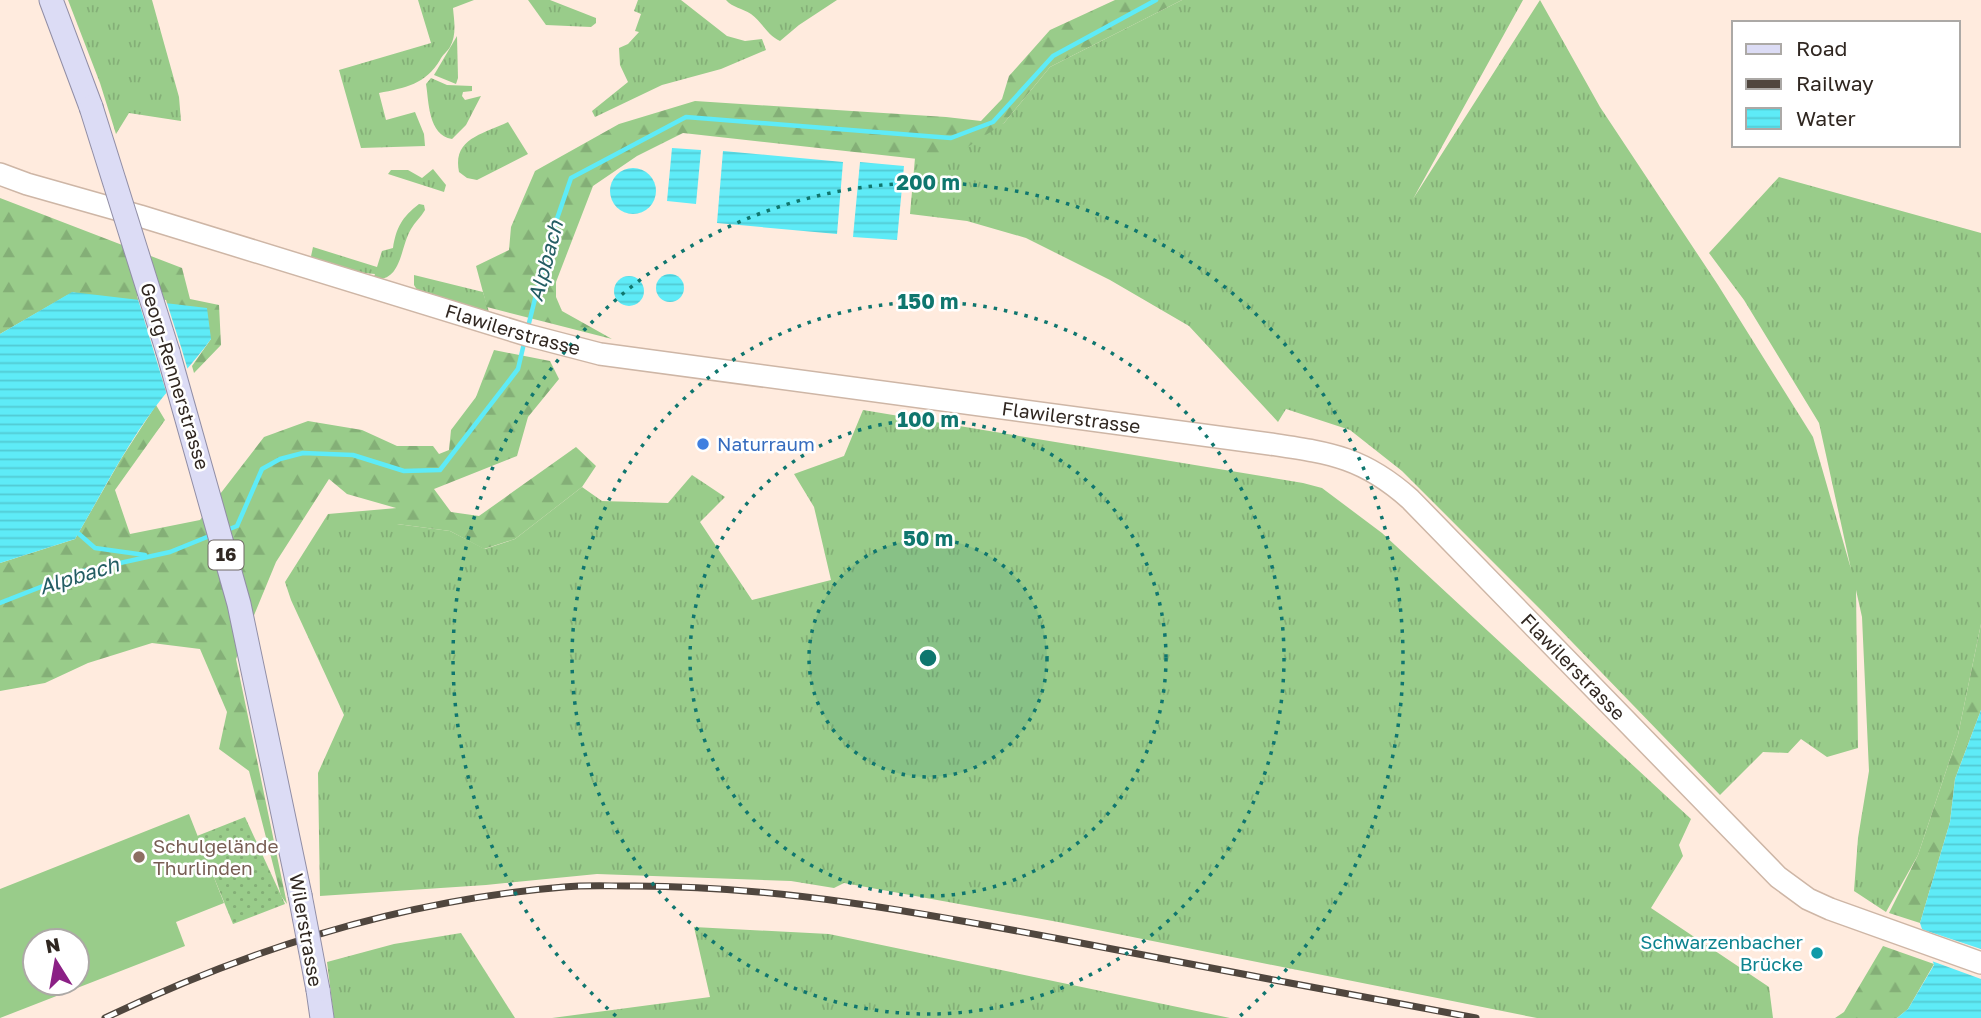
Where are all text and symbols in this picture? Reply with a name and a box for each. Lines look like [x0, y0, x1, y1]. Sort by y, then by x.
legend [1732, 21, 1960, 147]
text: Road [1796, 35, 1847, 61]
text: Railway [1796, 70, 1874, 96]
text: Water [1796, 105, 1856, 131]
text: 200 m [896, 169, 960, 195]
water label: Alpbach [522, 217, 569, 304]
street label: Georg-Rennerstrasse [136, 280, 215, 472]
text: 150 m [898, 288, 958, 314]
street label: Flawilerstrasse [443, 299, 583, 359]
street label: Flawilerstrasse [1001, 396, 1142, 437]
text: 100 m [897, 406, 959, 432]
place label: Naturraum [717, 432, 815, 455]
marker: Naturraum [695, 436, 711, 452]
text: 50 m [903, 525, 953, 551]
road number: 16 [208, 540, 244, 570]
water label: Alpbach [35, 550, 123, 600]
street label: Flawilerstrasse [1517, 608, 1631, 724]
centre of rings [916, 646, 940, 670]
place label: Schulgelände Thurlinden [153, 834, 279, 879]
marker: Schulgelände Thurlinden [131, 849, 147, 865]
street label: Wilerstrasse [285, 872, 328, 988]
north arrow [21, 927, 91, 997]
place label: Schwarzenbacher Brücke [1640, 930, 1804, 975]
text: N [43, 932, 62, 957]
marker: Schwarzenbacher Brücke [1809, 945, 1825, 961]

